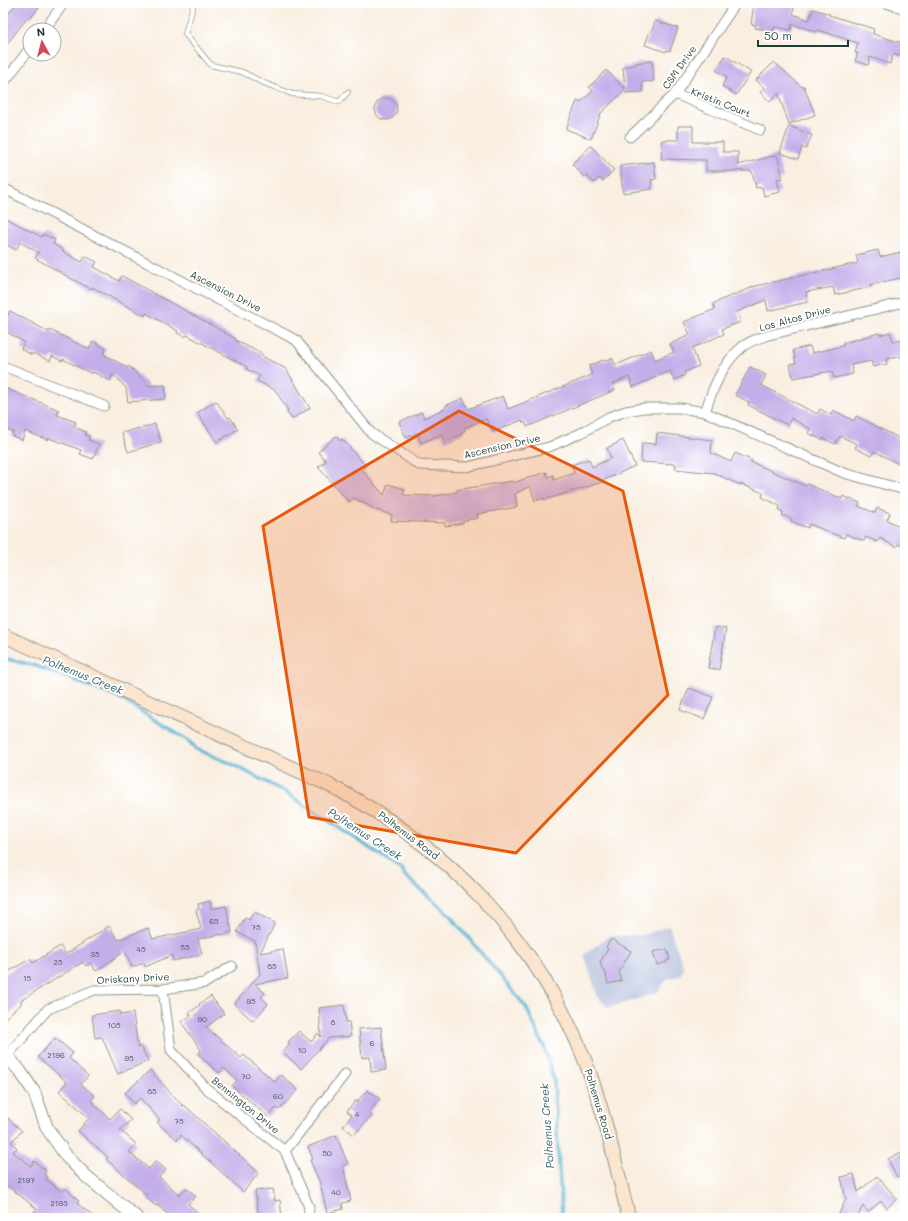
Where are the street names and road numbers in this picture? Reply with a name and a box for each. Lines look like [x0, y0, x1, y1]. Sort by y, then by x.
street label: CSM Drive [659, 42, 699, 92]
street label: Kristin Court [689, 84, 753, 120]
street label: Ascension Drive [188, 267, 264, 315]
street label: Los Altos Drive [758, 302, 832, 334]
street label: Ascension Drive [462, 430, 542, 462]
street label: Polhemus Road [376, 808, 442, 862]
street label: Oriskany Drive [96, 969, 170, 987]
street label: Polhemus Road [582, 1067, 616, 1141]
street label: Bennington Drive [209, 1073, 283, 1137]

